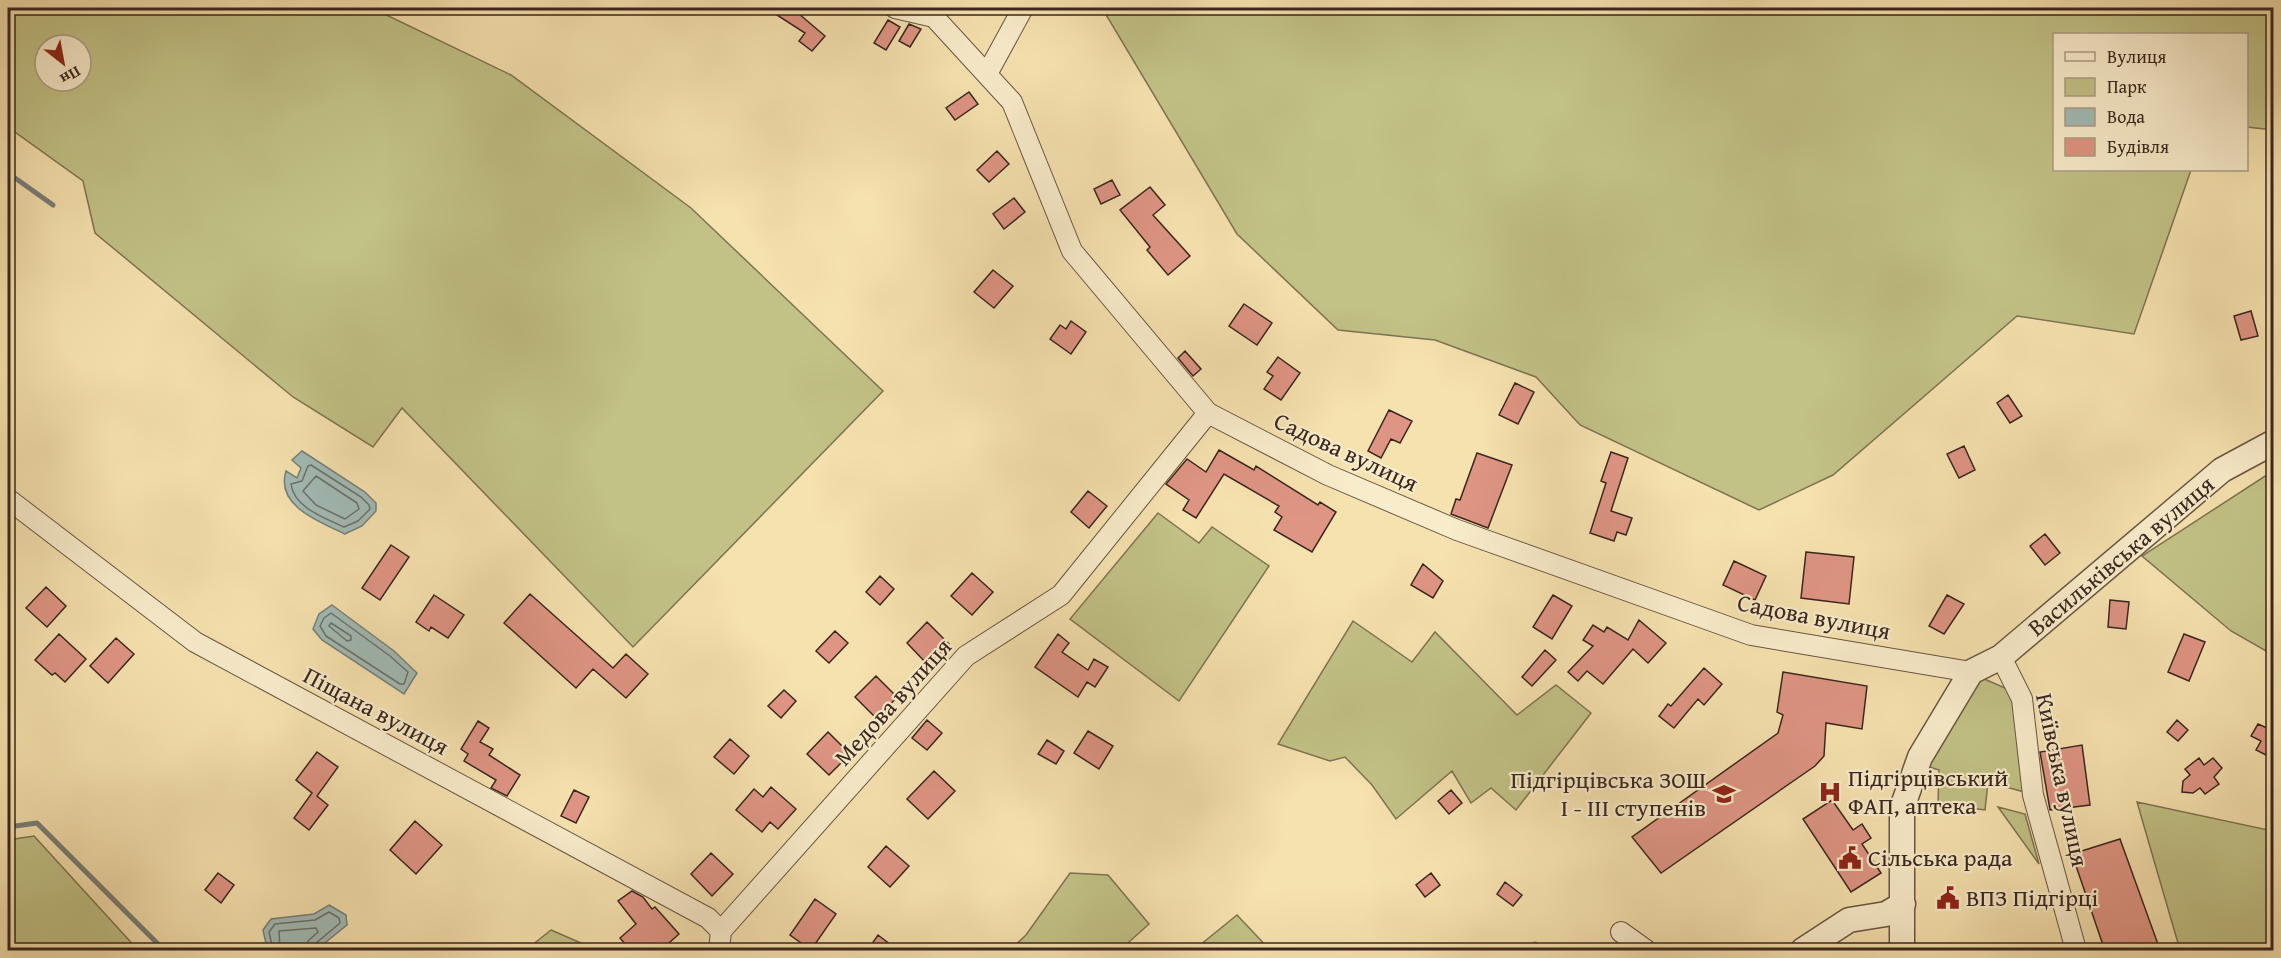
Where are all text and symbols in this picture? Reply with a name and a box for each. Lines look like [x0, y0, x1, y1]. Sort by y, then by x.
north arrow [33, 33, 93, 93]
legend [2053, 33, 2248, 171]
text: Вулиця [2107, 43, 2166, 70]
text: Пн [56, 60, 86, 92]
text: Парк [2107, 73, 2147, 100]
text: Вода [2107, 103, 2145, 130]
text: Будівля [2107, 133, 2169, 160]
street label: Садова вулиця [1268, 403, 1424, 500]
street label: Васильківська вулиця [2020, 467, 2222, 644]
street label: Садова вулиця [1734, 585, 1894, 649]
street label: Медова вулиця [826, 630, 960, 773]
street label: Піщана вулиця [297, 658, 455, 764]
street label: Київська вулиця [2027, 690, 2098, 870]
place label: Підгірцівський ФАП, аптека [1848, 760, 2008, 823]
place label: Підгірцівська ЗОШ І - ІІІ ступенів [1511, 762, 1706, 825]
hospital icon: Підгірцівський ФАП, аптека [1817, 779, 1843, 805]
school or university icon: Підгірцівська ЗОШ І - ІІІ ступенів [1711, 781, 1737, 807]
place label: Сільська рада [1868, 840, 2013, 875]
public building icon: Сільська рада [1837, 845, 1863, 871]
place label: ВПЗ Підгірці [1966, 880, 2099, 915]
public building icon: ВПЗ Підгірці [1935, 885, 1961, 911]

